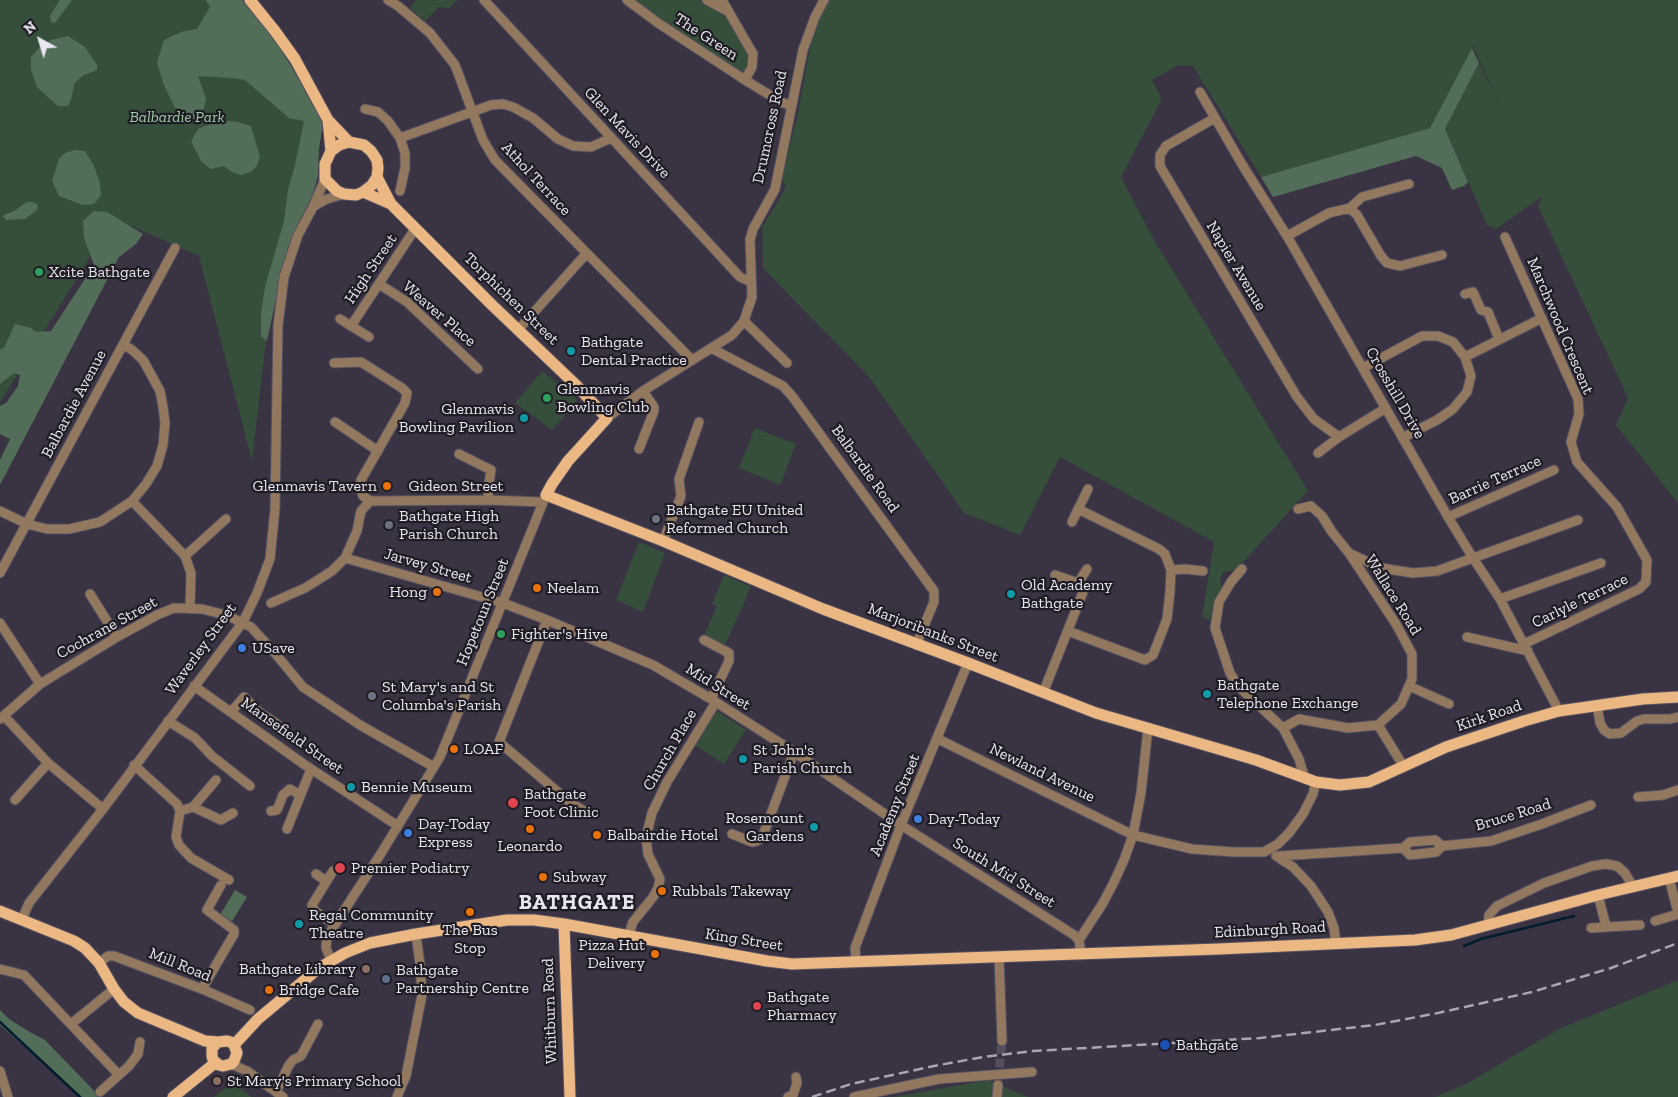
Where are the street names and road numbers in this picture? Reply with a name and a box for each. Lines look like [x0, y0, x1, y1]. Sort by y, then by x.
street label: The Green [671, 9, 741, 65]
street label: Drumcross Road [749, 69, 791, 185]
street label: Glen Mavis Drive [580, 83, 674, 183]
street label: Athol Terrace [497, 138, 575, 220]
street label: Napier Avenue [1202, 218, 1270, 314]
street label: High Street [341, 230, 401, 308]
street label: Torphichen Street [459, 249, 563, 349]
street label: Marchwood Crescent [1522, 255, 1598, 397]
street label: Weaver Place [398, 277, 480, 351]
street label: Crosshill Drive [1361, 344, 1429, 442]
street label: Balbardie Avenue [37, 347, 111, 461]
street label: Balbardie Road [827, 422, 903, 516]
street label: Barrie Terrace [1446, 451, 1544, 509]
street label: Gideon Street [408, 476, 504, 496]
street label: Jarvey Street [382, 544, 474, 588]
street label: Wallace Road [1361, 551, 1425, 639]
street label: Hopetoun Street [453, 555, 513, 669]
street label: Carlyle Terrace [1529, 569, 1631, 633]
street label: Cochrane Street [53, 592, 161, 664]
street label: Waverley Street [161, 599, 241, 699]
street label: Marjoribanks Street [865, 599, 1001, 667]
street label: Mid Street [682, 659, 754, 715]
street label: Mansefield Street [237, 693, 347, 779]
street label: Kirk Road [1454, 696, 1524, 736]
street label: Church Place [639, 706, 701, 794]
street label: Newland Avenue [986, 739, 1098, 807]
street label: Academy Street [866, 751, 924, 859]
street label: Bruce Road [1473, 794, 1553, 836]
street label: South Mid Street [949, 834, 1059, 912]
street label: Edinburgh Road [1214, 917, 1326, 943]
street label: King Street [704, 924, 784, 956]
street label: Mill Road [146, 944, 214, 986]
street label: Whitburn Road [539, 958, 561, 1064]

